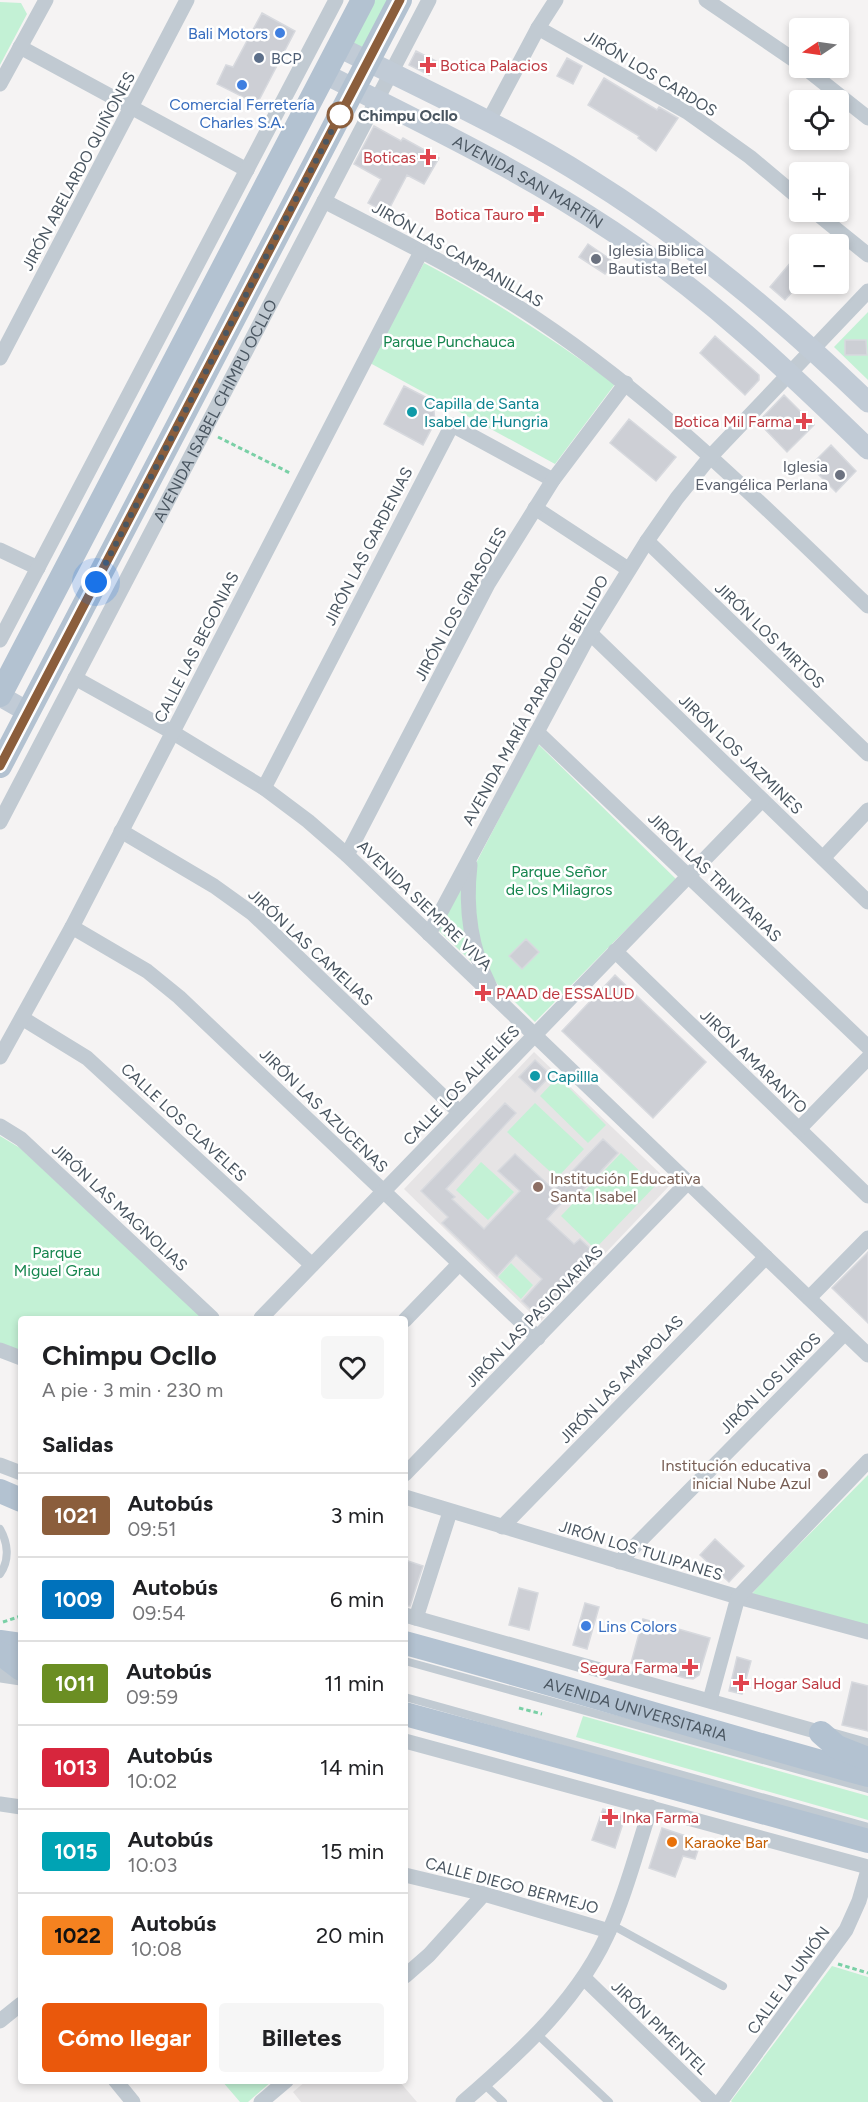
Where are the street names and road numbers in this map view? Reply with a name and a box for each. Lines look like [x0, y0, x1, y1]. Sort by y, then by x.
street label: JIRÓN LOS CARDOS [581, 26, 721, 121]
street label: JIRÓN ABELARDO QUIÑONES [18, 68, 139, 274]
street label: AVENIDA SAN MARTÍN [450, 131, 607, 233]
street label: JIRÓN LAS CAMPANILLAS [369, 198, 547, 311]
street label: AVENIDA ISABEL CHIMPU OCLLO [149, 296, 281, 525]
street label: JIRÓN LAS GARDENIAS [320, 464, 417, 629]
street label: JIRÓN LOS GIRASOLES [410, 524, 511, 684]
street label: CALLE LAS BEGONIAS [150, 569, 243, 726]
street label: AVENIDA MARÍA PARADO DE BELLIDO [458, 572, 612, 829]
street label: JIRÓN LOS MIRTOS [711, 578, 828, 692]
street label: JIRÓN LOS JAZMINES [675, 690, 807, 818]
street label: JIRÓN LAS TRINITARIAS [644, 809, 785, 946]
street label: AVENIDA SIEMPRE VIVA [353, 836, 496, 975]
street label: JIRÓN LAS CAMELIAS [245, 885, 377, 1010]
street label: JIRÓN AMARANTO [696, 1006, 811, 1117]
street label: CALLE LOS ALHELÍES [399, 1021, 524, 1149]
street label: JIRÓN LAS AZUCENAS [256, 1044, 392, 1177]
street label: CALLE LOS CLAVELES [117, 1059, 251, 1186]
street label: JIRÓN LAS MAGNOLIAS [48, 1140, 192, 1275]
street label: JIRÓN LAS PASIONARIAS [462, 1242, 607, 1391]
street label: JIRÓN LAS AMAPOLAS [555, 1311, 687, 1447]
street label: JIRÓN LOS LIRIOS [716, 1329, 825, 1438]
street label: JIRÓN LOS TULIPANES [557, 1517, 725, 1584]
street label: AVENIDA UNIVERSITARIA [542, 1674, 730, 1745]
street label: CALLE DIEGO BERMEJO [423, 1853, 601, 1918]
street label: CALLE LA UNIÓN [743, 1923, 834, 2038]
street label: JIRÓN PIMENTEL [607, 1976, 712, 2079]

